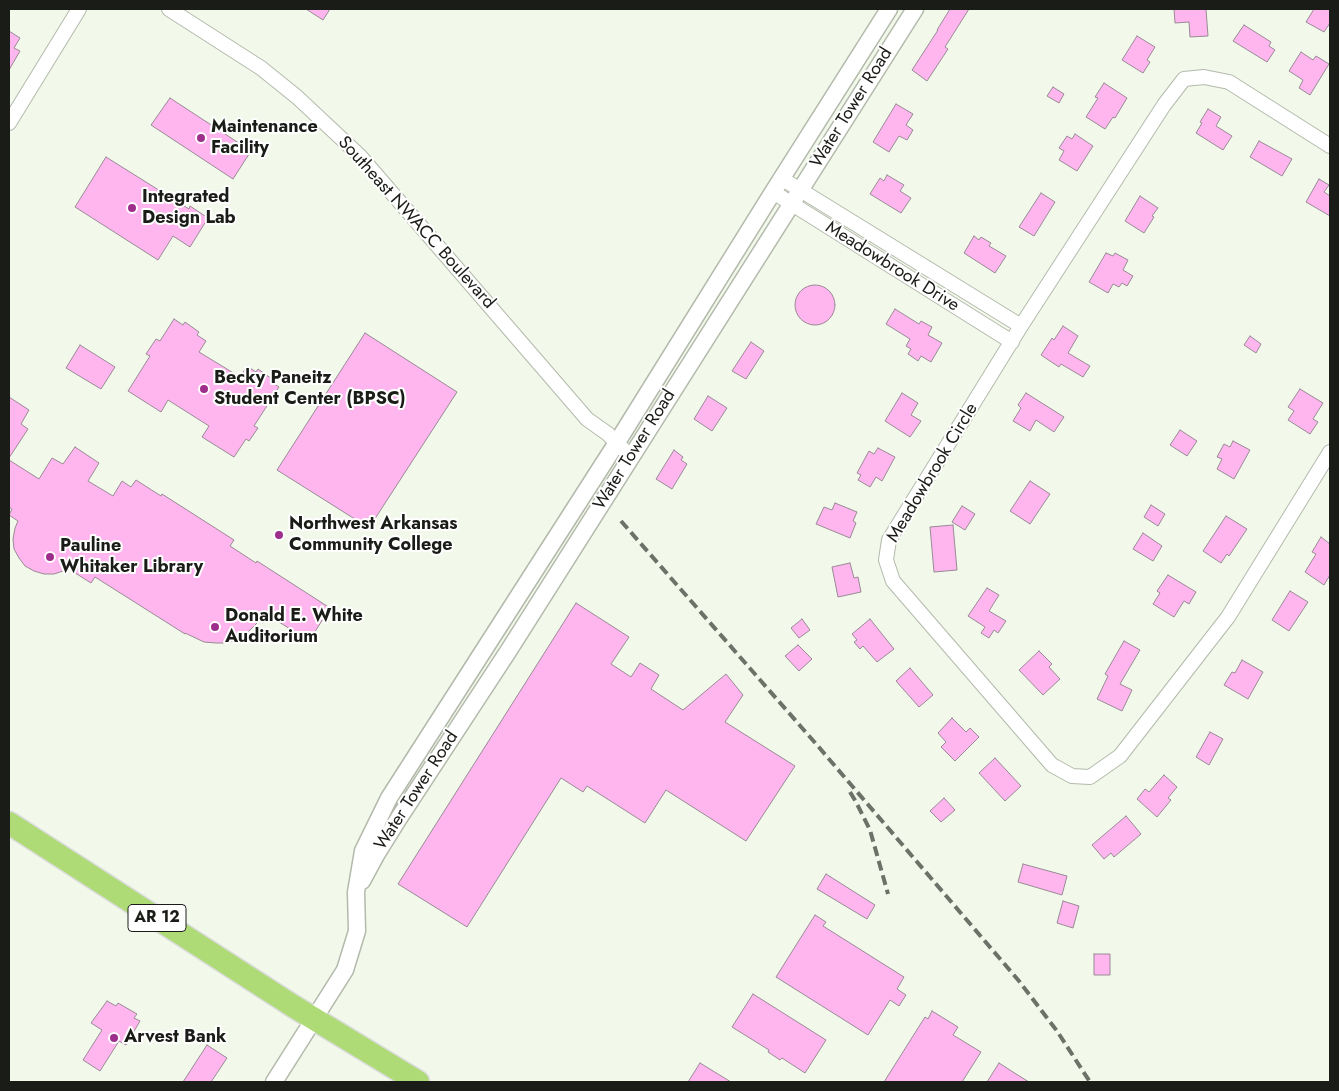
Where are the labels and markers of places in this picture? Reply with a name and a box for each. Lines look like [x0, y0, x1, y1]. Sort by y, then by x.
place label: Maintenance Facility [211, 117, 318, 160]
marker: Maintenance Facility [195, 132, 207, 144]
place label: Integrated Design Lab [142, 187, 236, 230]
marker: Integrated Design Lab [126, 202, 138, 214]
place label: Becky Paneitz Student Center (BPSC) [214, 368, 406, 410]
marker: Becky Paneitz Student Center (BPSC) [198, 383, 210, 395]
place label: Northwest Arkansas Community College [289, 514, 457, 556]
marker: Northwest Arkansas Community College [273, 529, 285, 541]
place label: Pauline Whitaker Library [60, 536, 203, 578]
marker: Pauline Whitaker Library [44, 551, 56, 563]
place label: Donald E. White Auditorium [225, 606, 363, 649]
marker: Donald E. White Auditorium [209, 621, 221, 633]
place label: Arvest Bank [124, 1027, 226, 1049]
marker: Arvest Bank [108, 1032, 120, 1044]

